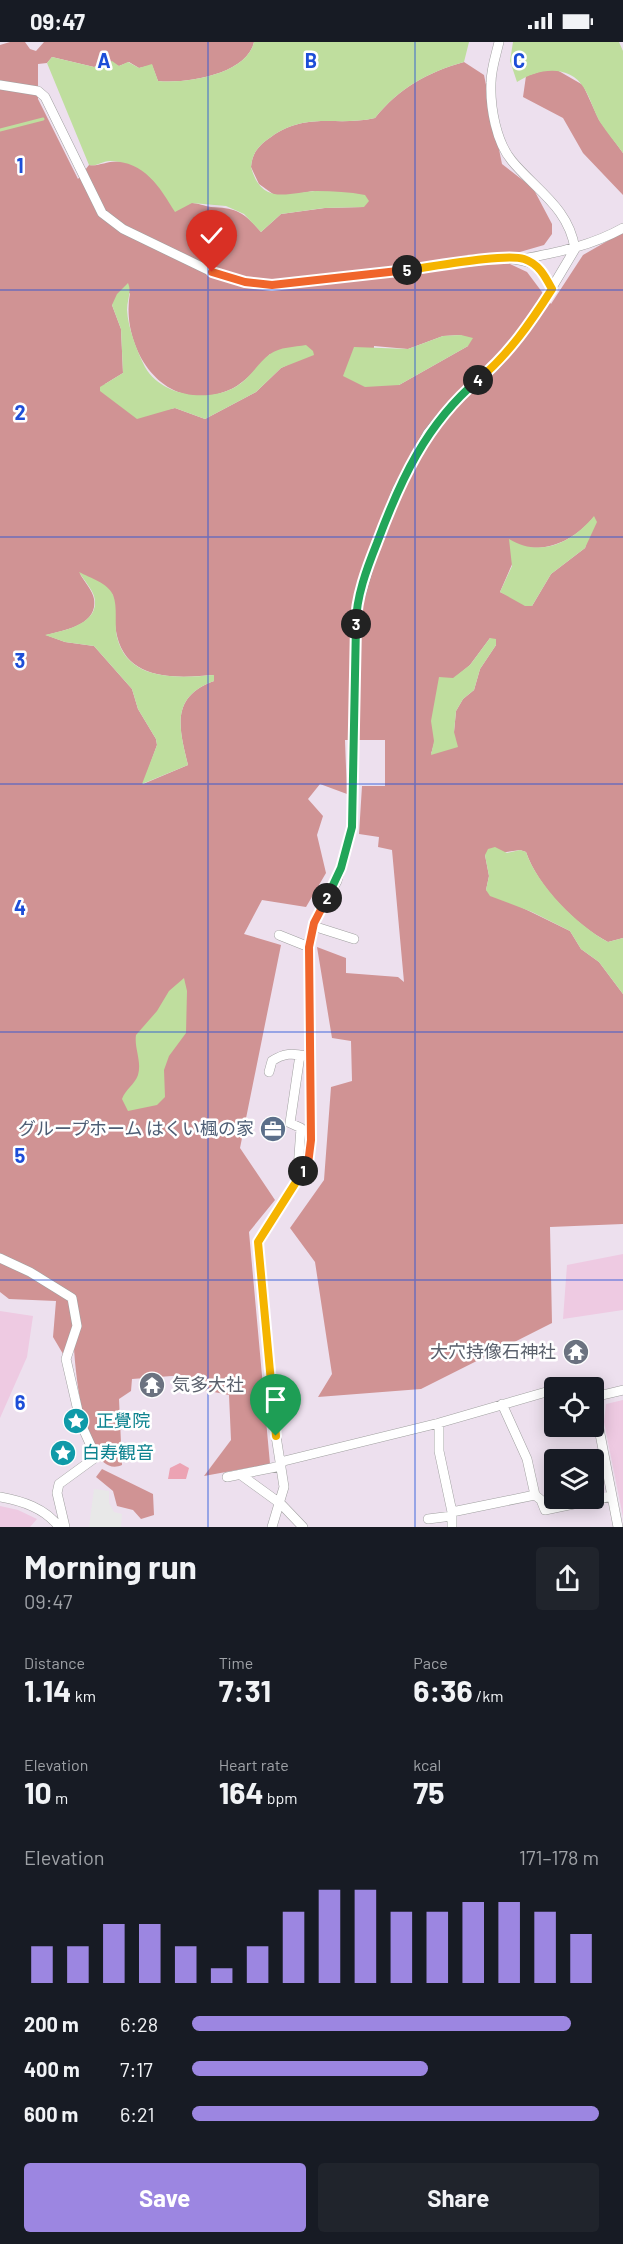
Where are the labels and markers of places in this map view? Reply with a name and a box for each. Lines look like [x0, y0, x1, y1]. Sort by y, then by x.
pin [186, 210, 237, 272]
pin: 5 [392, 255, 422, 285]
pin: 4 [463, 365, 493, 395]
pin: 3 [341, 609, 371, 639]
pin: 2 [312, 883, 342, 913]
office icon: グループホーム はくい楓の家 [258, 1114, 288, 1144]
place label: グループホーム はくい楓の家 [18, 1117, 254, 1139]
pin: 1 [288, 1156, 318, 1186]
temple icon: 大穴持像石神社 [561, 1337, 591, 1367]
place label: 大穴持像石神社 [430, 1340, 556, 1362]
temple icon: 気多大社 [137, 1370, 167, 1400]
place label: 気多大社 [172, 1373, 244, 1395]
pin [250, 1374, 301, 1436]
place icon: 正覺院 [61, 1406, 91, 1436]
place label: 正覺院 [96, 1409, 150, 1431]
place icon: 白寿観音 [48, 1438, 78, 1468]
place label: 白寿観音 [82, 1441, 154, 1463]

